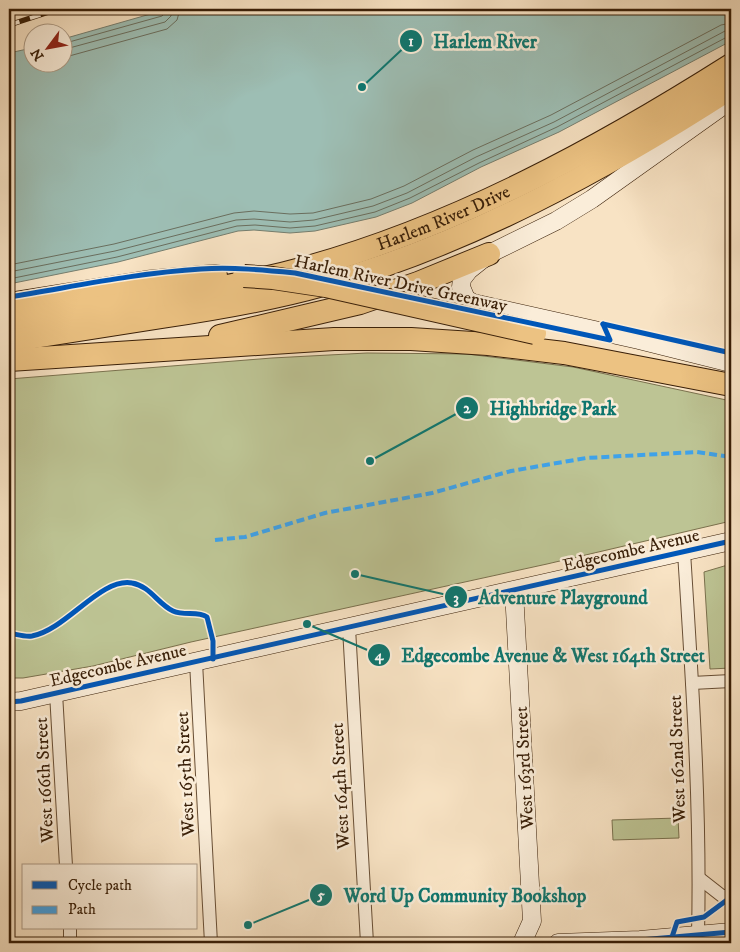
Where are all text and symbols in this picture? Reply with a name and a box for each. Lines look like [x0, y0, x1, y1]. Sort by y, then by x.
north arrow [22, 22, 72, 72]
callout: Harlem River [398, 24, 547, 58]
text: Harlem River [433, 31, 538, 54]
text: 1 [408, 32, 414, 51]
text: N [27, 44, 49, 64]
street label: Harlem River Drive [374, 181, 514, 256]
street label: Harlem River Drive Greenway [292, 251, 510, 317]
callout: Highbridge Park [454, 391, 626, 425]
text: Highbridge Park [489, 398, 617, 421]
text: 2 [463, 399, 471, 418]
street label: Edgecombe Avenue [561, 525, 702, 577]
callout: Adventure Playground [444, 580, 658, 614]
text: Adventure Playground [477, 587, 648, 610]
text: 3 [453, 589, 459, 608]
callout: Edgecombe Avenue & West 164th Street [366, 638, 715, 672]
street label: Edgecombe Avenue [48, 640, 189, 692]
text: Edgecombe Avenue & West 164th Street [401, 645, 706, 668]
text: 4 [374, 646, 385, 665]
street label: West 162nd Street [665, 694, 691, 824]
street label: West 163rd Street [511, 706, 539, 831]
street label: West 165th Street [172, 711, 200, 838]
street label: West 166th Street [31, 716, 59, 844]
street label: West 164th Street [327, 722, 355, 851]
legend [22, 864, 198, 930]
text: Cycle path [68, 876, 132, 895]
callout: Word Up Community Bookshop [309, 878, 596, 912]
text: Word Up Community Bookshop [343, 885, 587, 908]
text: 5 [316, 886, 325, 905]
text: Path [68, 900, 96, 919]

